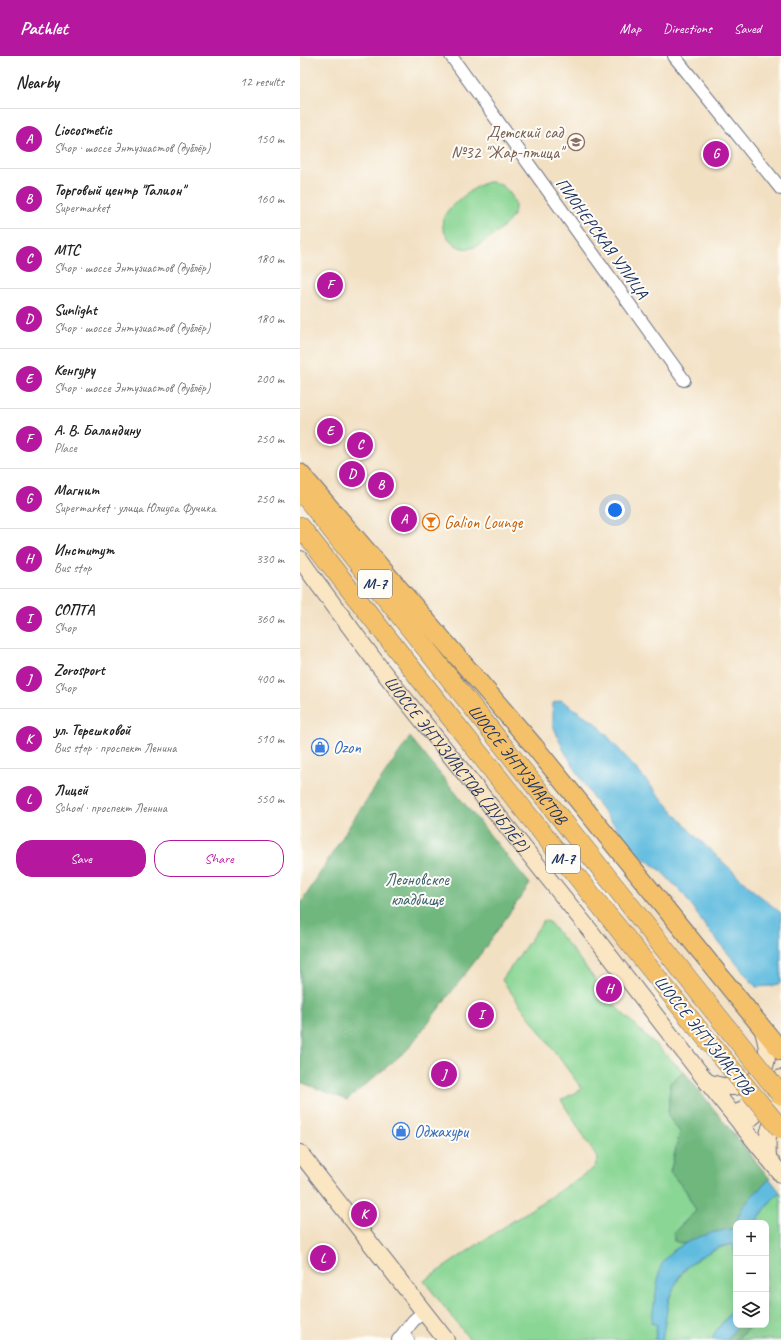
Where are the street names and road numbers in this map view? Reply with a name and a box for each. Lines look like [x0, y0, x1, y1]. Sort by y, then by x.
street label: ПИОНЕРСКАЯ УЛИЦА [551, 173, 653, 303]
road number: М-7 [358, 570, 392, 598]
street label: ШОССЕ ЭНТУЗИАСТОВ (ДУБЛЁР) [380, 672, 534, 856]
street label: ШОССЕ ЭНТУЗИАСТОВ [465, 700, 571, 828]
road number: М-7 [546, 845, 580, 873]
street label: ШОССЕ ЭНТУЗИАСТОВ [650, 971, 759, 1100]

